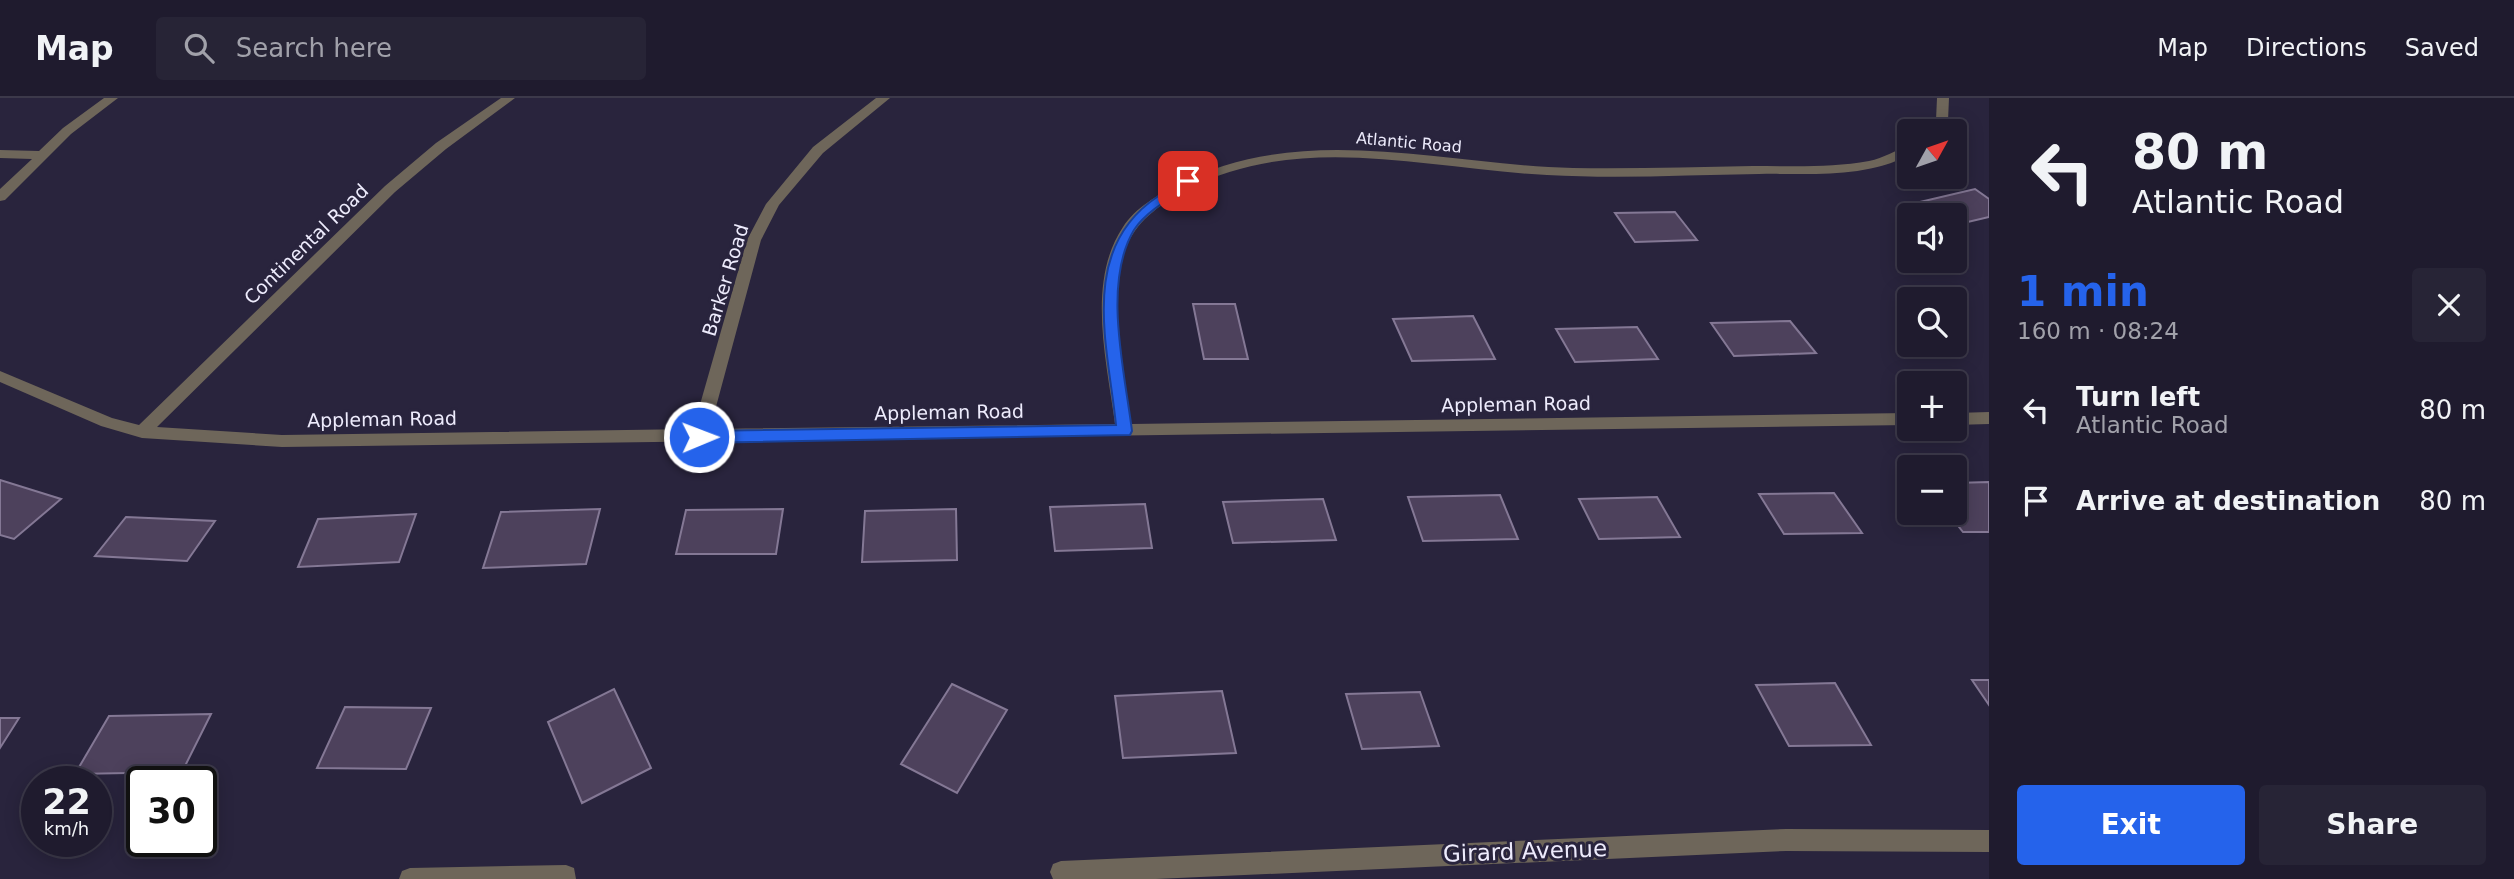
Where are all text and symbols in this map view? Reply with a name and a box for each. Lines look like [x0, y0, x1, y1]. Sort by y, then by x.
search box [156, 17, 646, 80]
text: Map [35, 29, 114, 68]
icon: search [180, 29, 218, 67]
text: Search here [236, 33, 392, 63]
text: Map [2157, 34, 2208, 62]
text: Directions [2246, 34, 2367, 62]
text: Saved [2405, 34, 2479, 62]
north arrow [1897, 119, 1967, 189]
map controls [1897, 119, 1967, 525]
text: 80 m [2132, 124, 2268, 181]
icon: left [2017, 126, 2108, 217]
street label: Atlantic Road [1355, 128, 1463, 157]
pin [1158, 151, 1218, 211]
icon: arrive [1169, 162, 1207, 200]
street label: Continental Road [240, 179, 372, 309]
text: Atlantic Road [2132, 183, 2344, 221]
button: sound [1897, 203, 1967, 273]
street label: Barker Road [698, 221, 752, 339]
text: 1 min [2017, 267, 2149, 316]
button: close [2412, 268, 2486, 342]
button: search [1897, 287, 1967, 357]
text: 160 m · 08:24 [2017, 318, 2179, 344]
button: + [1897, 371, 1967, 441]
text: Turn left [2076, 382, 2200, 412]
icon: left [2017, 391, 2055, 429]
street label: Appleman Road [1441, 392, 1591, 416]
text: 80 m [2419, 395, 2486, 425]
position arrow [662, 400, 736, 474]
street label: Appleman Road [874, 400, 1024, 424]
street label: Appleman Road [307, 407, 457, 431]
text: Atlantic Road [2076, 412, 2229, 438]
button: − [1897, 455, 1967, 525]
icon: arrive [2017, 482, 2055, 520]
text: Arrive at destination [2076, 486, 2380, 516]
text: 80 m [2419, 486, 2486, 516]
speed limit sign: 30 [126, 766, 217, 857]
text: 22 [42, 782, 91, 822]
button: Exit [2017, 785, 2245, 865]
button: Share [2259, 785, 2486, 865]
text: km/h [44, 818, 89, 839]
street label: Girard Avenue [1443, 835, 1607, 867]

